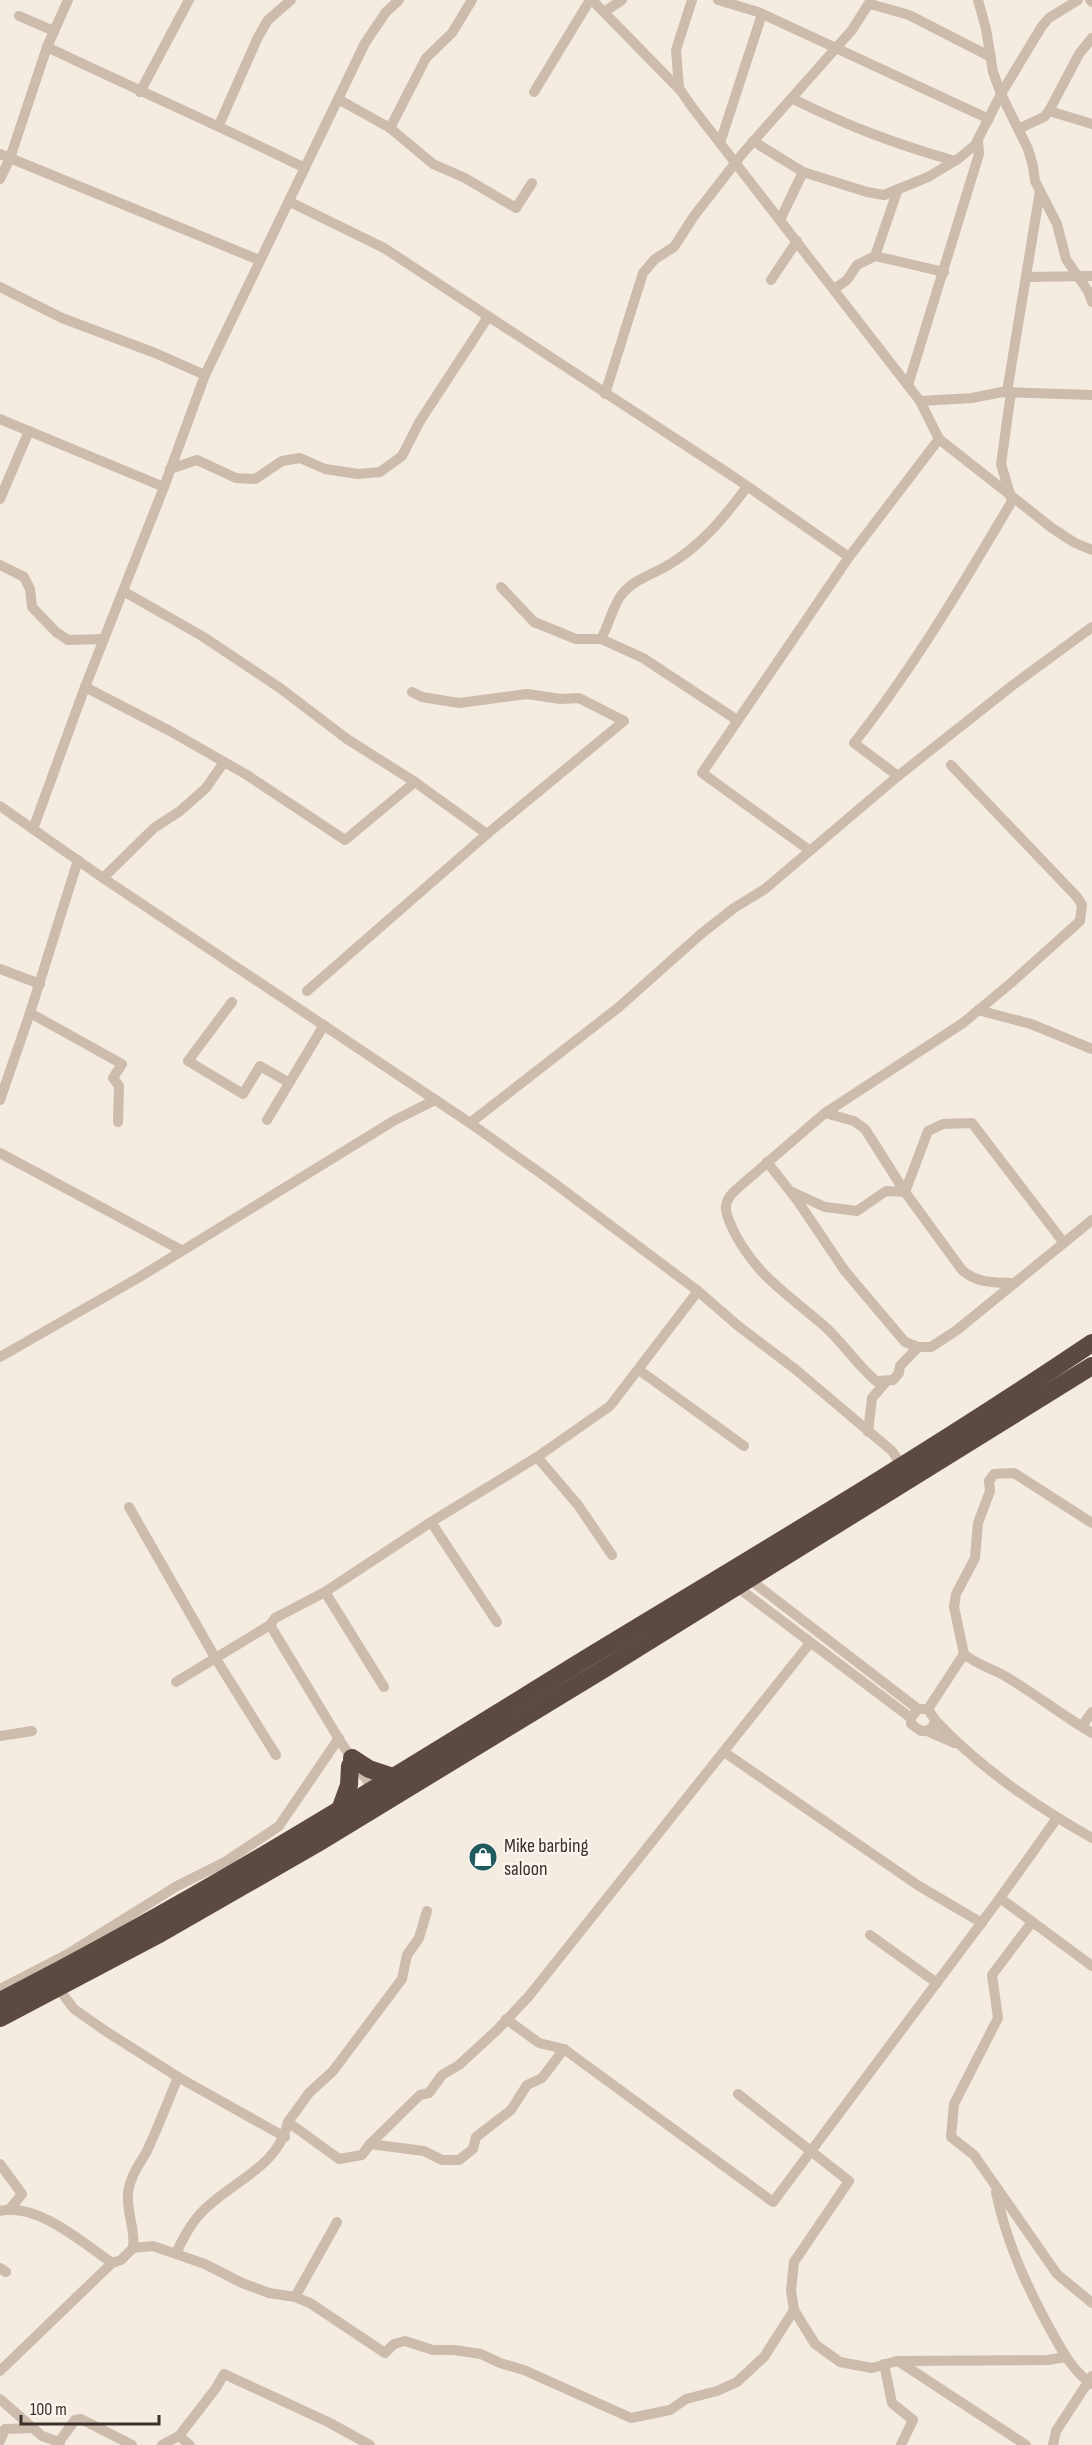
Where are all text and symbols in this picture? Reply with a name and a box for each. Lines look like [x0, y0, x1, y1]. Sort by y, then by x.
place label: Mike barbing saloon [504, 1834, 588, 1881]
shop icon: Mike barbing saloon [467, 1841, 499, 1873]
scale bar [21, 2388, 159, 2426]
text: 100 m [30, 2399, 67, 2420]

